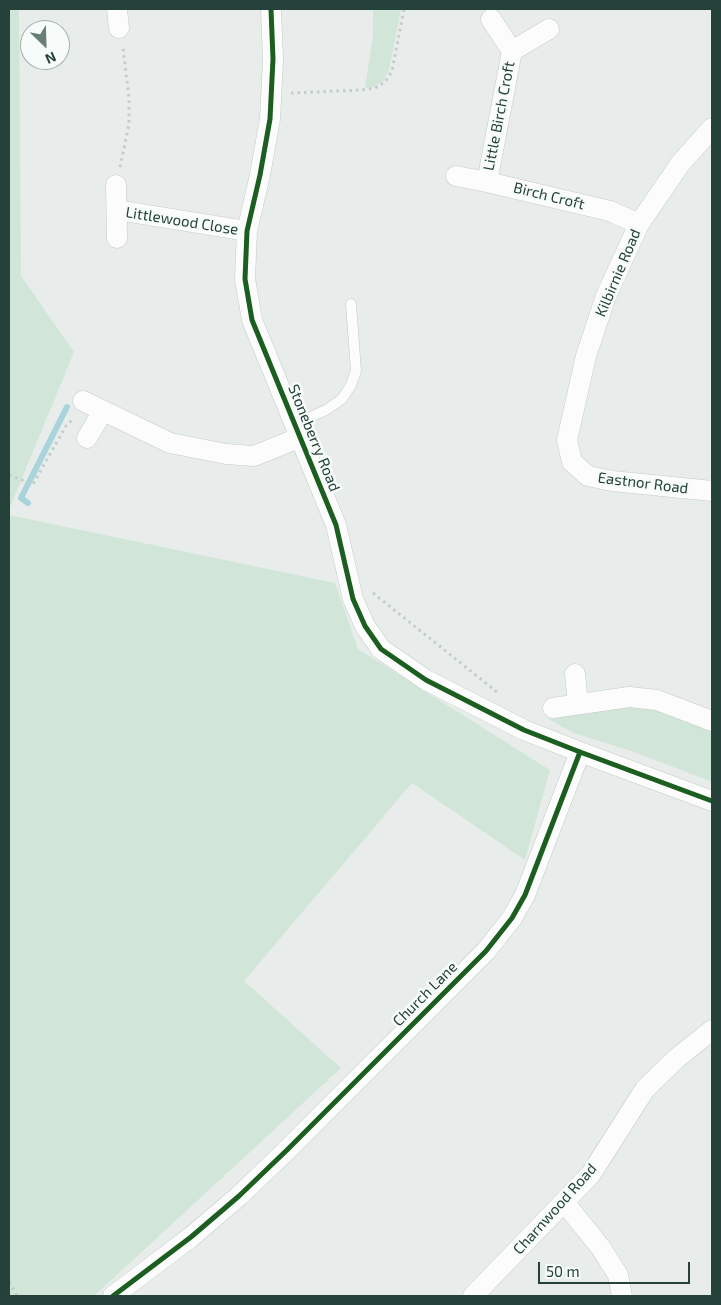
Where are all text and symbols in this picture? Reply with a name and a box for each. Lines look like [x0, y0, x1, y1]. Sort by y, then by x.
north arrow [20, 20, 70, 70]
text: N [43, 48, 59, 68]
street label: Little Birch Croft [480, 60, 518, 172]
street label: Birch Croft [512, 178, 586, 214]
street label: Littlewood Close [124, 203, 240, 239]
street label: Kilbirnie Road [591, 226, 645, 320]
street label: Stoneberry Road [284, 382, 344, 494]
street label: Eastnor Road [597, 469, 689, 497]
street label: Church Lane [389, 958, 461, 1030]
street label: Charnwood Road [509, 1160, 601, 1258]
scale bar [541, 1252, 694, 1284]
text: 50 m [546, 1262, 580, 1280]

